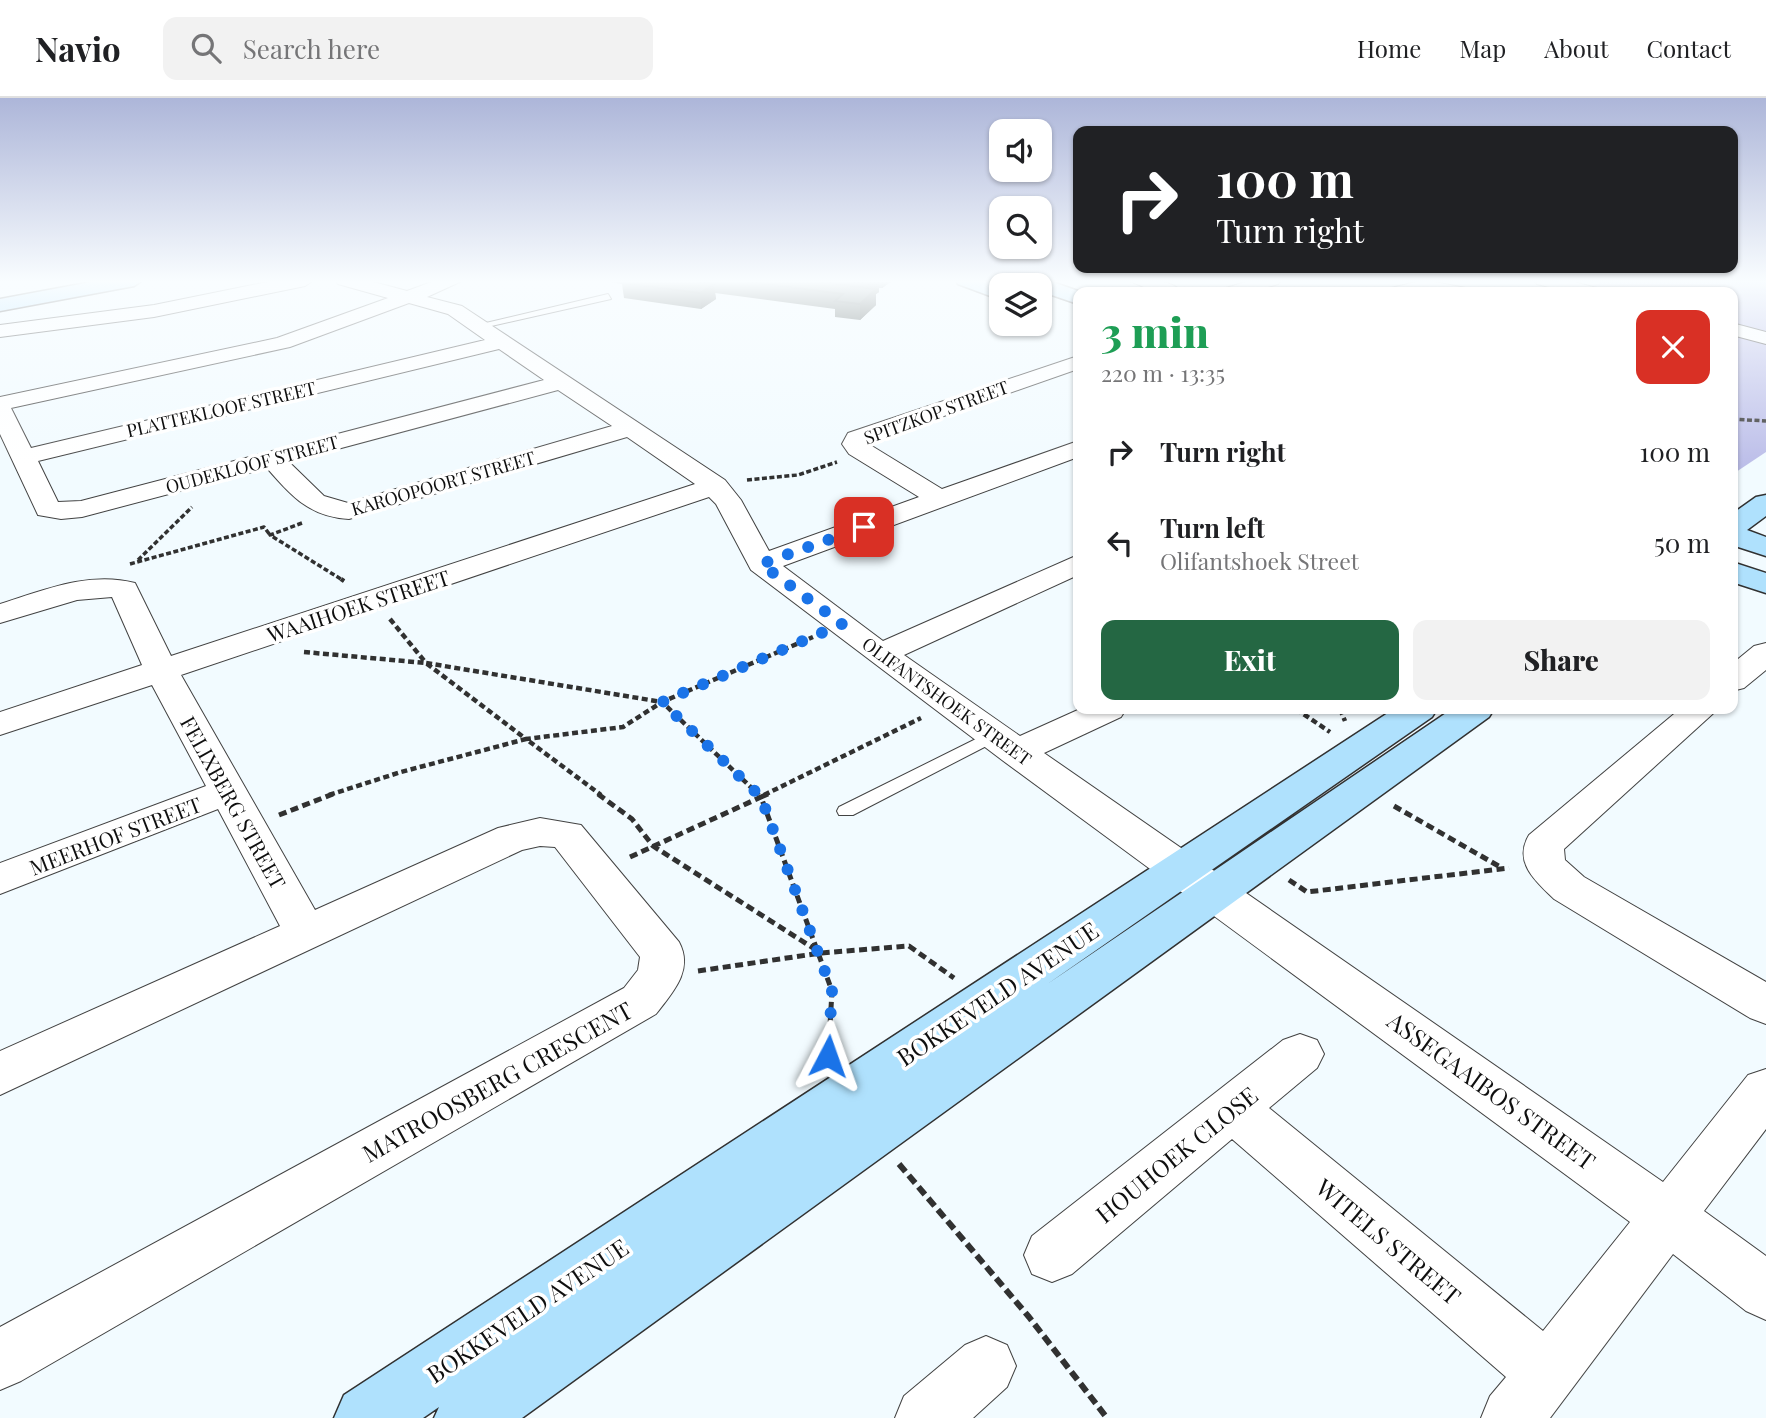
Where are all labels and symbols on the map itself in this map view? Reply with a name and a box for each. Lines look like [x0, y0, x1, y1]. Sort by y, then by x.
street label: SPITZKOP STREET [860, 375, 1012, 449]
street label: PLATTEKLOOF STREET [124, 376, 318, 442]
street label: OUDEKLOOF STREET [163, 429, 341, 499]
street label: KAROOPOORT STREET [348, 445, 538, 521]
pin [834, 497, 894, 557]
street label: WAAIHOEK STREET [262, 562, 453, 648]
street label: OLIFANTSHOEK STREET [858, 631, 1036, 771]
street label: FELIXBERG STREET [175, 711, 293, 893]
street label: MEERHOF STREET [25, 789, 205, 881]
street label: BOKKEVELD AVENUE [890, 914, 1104, 1072]
street label: MATROOSBERG CRESCENT [356, 993, 638, 1169]
street label: ASSEGAAIBOS STREET [1381, 1003, 1602, 1176]
position arrow [791, 1019, 865, 1093]
street label: HOUHOEK CLOSE [1088, 1079, 1264, 1229]
street label: WITELS STREET [1309, 1170, 1468, 1311]
street label: BOKKEVELD AVENUE [420, 1231, 634, 1389]

